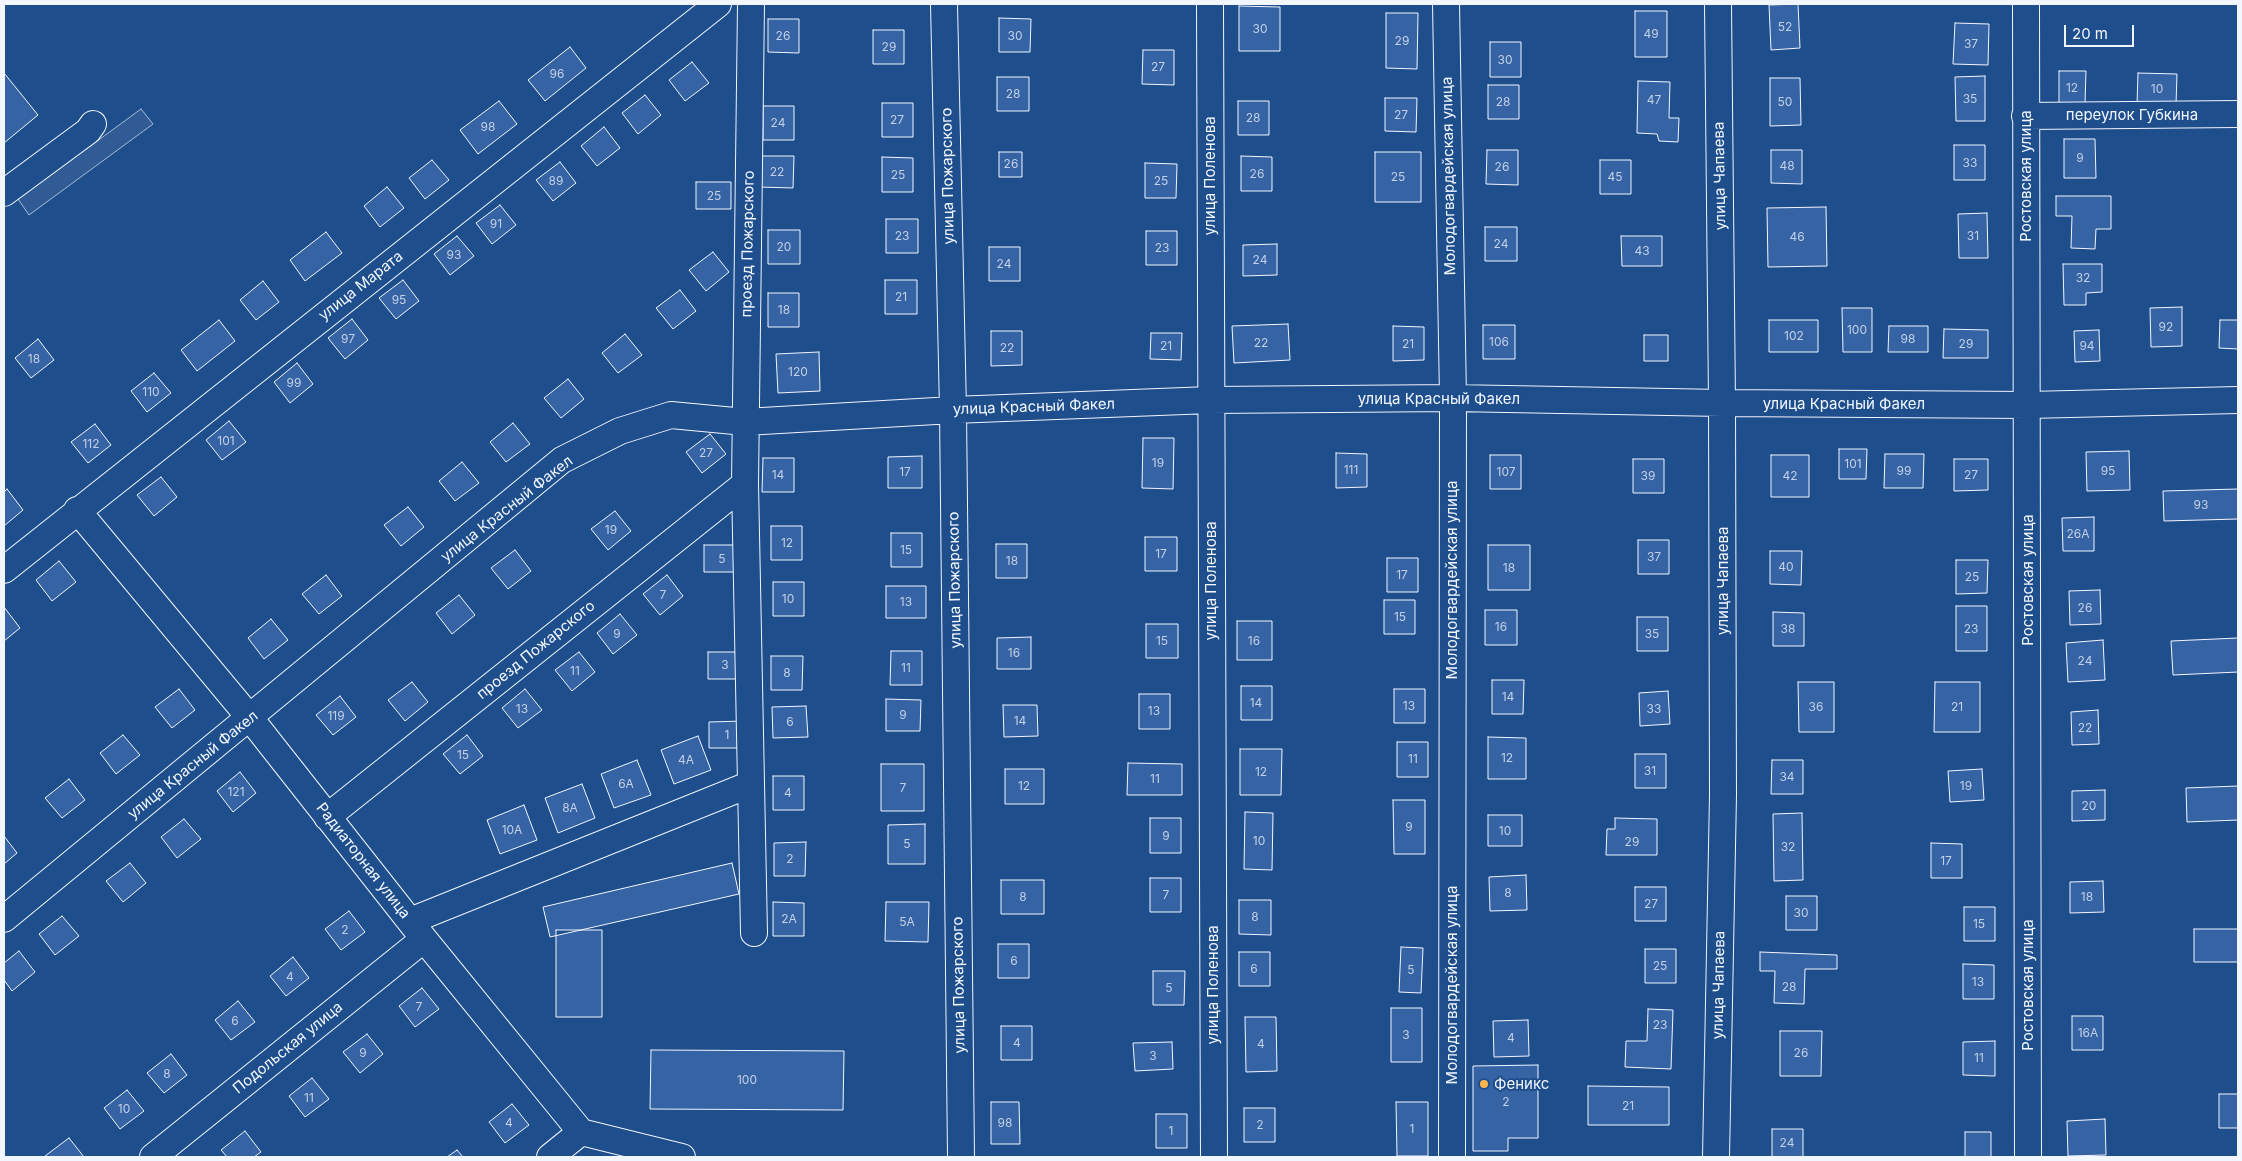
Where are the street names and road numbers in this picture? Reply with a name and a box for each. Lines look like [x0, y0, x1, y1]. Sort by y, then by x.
street label: Молодогвардейская улица [1438, 76, 1460, 276]
street label: переулок Губкина [2066, 106, 2198, 124]
street label: улица Пожарского [938, 107, 958, 245]
street label: Ростовская улица [2017, 110, 2035, 242]
street label: улица Поленова [1201, 116, 1219, 236]
street label: улица Чапаева [1710, 122, 1730, 230]
street label: проезд Пожарского [738, 170, 758, 318]
street label: улица Марата [315, 248, 407, 324]
street label: улица Красный Факел [1358, 390, 1520, 408]
street label: улица Красный Факел [953, 395, 1115, 419]
street label: улица Красный Факел [1763, 395, 1925, 413]
street label: улица Красный Факел [438, 452, 576, 566]
street label: Молодогвардейская улица [1443, 481, 1461, 679]
street label: улица Пожарского [945, 511, 965, 649]
street label: Ростовская улица [2019, 514, 2037, 646]
street label: улица Поленова [1202, 521, 1220, 641]
street label: улица Чапаева [1714, 527, 1732, 635]
street label: проезд Пожарского [473, 597, 599, 703]
street label: улица Красный Факел [124, 707, 262, 823]
street label: Радиаторная улица [312, 799, 414, 923]
street label: Молодогвардейская улица [1443, 886, 1461, 1084]
street label: улица Пожарского [949, 916, 969, 1054]
street label: Ростовская улица [2019, 919, 2037, 1051]
street label: улица Поленова [1204, 925, 1222, 1045]
street label: улица Чапаева [1709, 931, 1729, 1039]
street label: Подольская улица [230, 998, 346, 1098]

